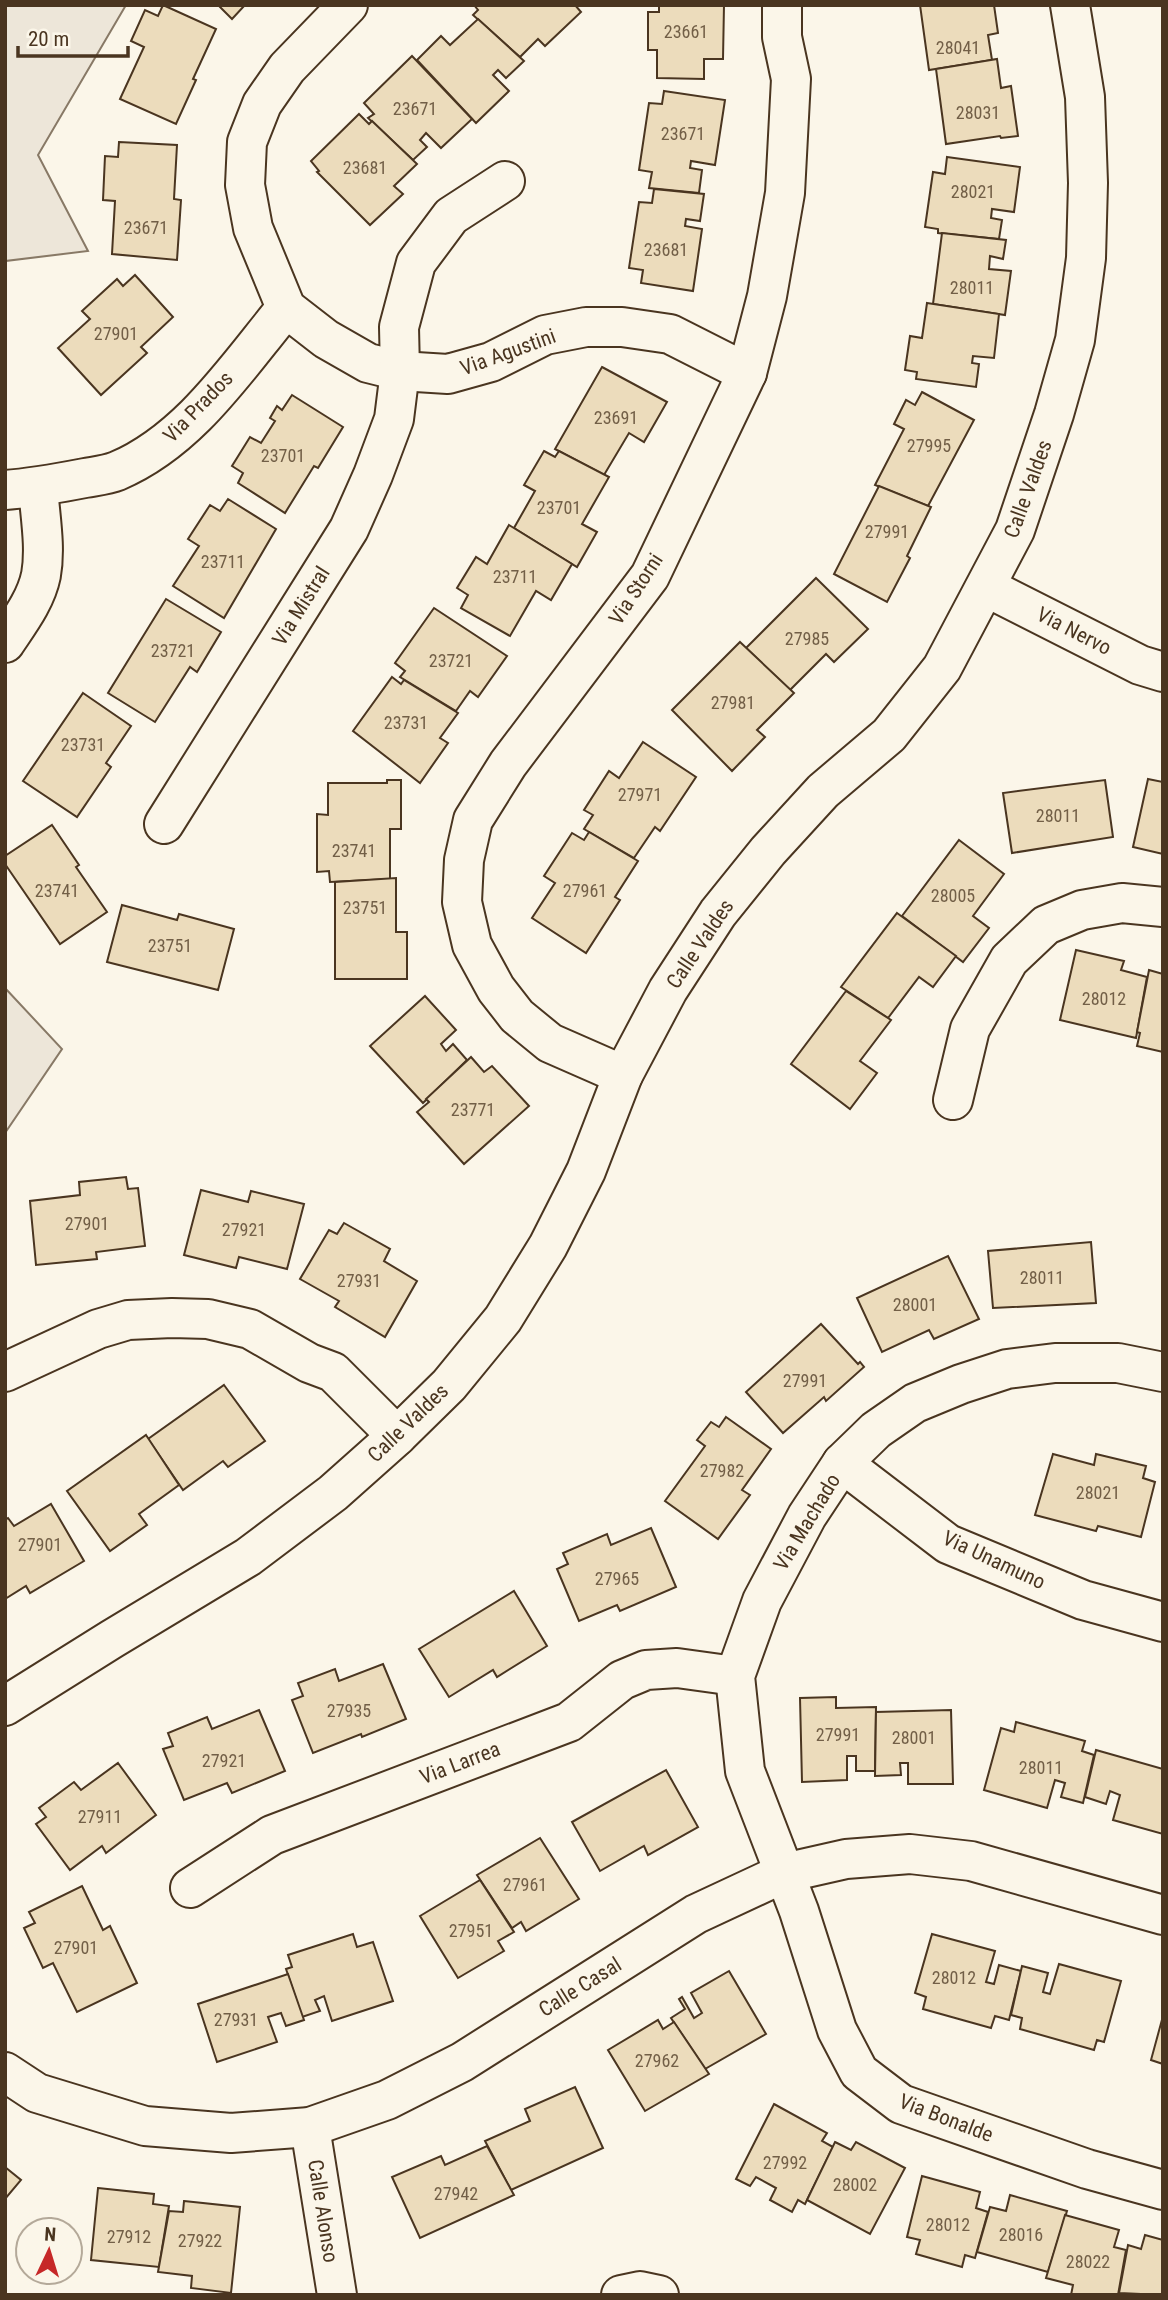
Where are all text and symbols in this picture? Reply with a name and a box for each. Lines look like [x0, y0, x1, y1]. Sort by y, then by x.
scale bar [18, 14, 128, 58]
house number: 23661 [664, 21, 708, 42]
text: 20 m [28, 27, 69, 51]
house number: 28041 [936, 37, 980, 58]
house number: 23671 [393, 98, 437, 119]
house number: 28031 [956, 102, 1000, 123]
house number: 23671 [661, 123, 705, 144]
house number: 23681 [343, 157, 387, 178]
house number: 28021 [951, 181, 995, 202]
house number: 23671 [124, 217, 168, 238]
house number: 23681 [644, 239, 688, 260]
house number: 28011 [950, 277, 994, 298]
house number: 27901 [94, 323, 138, 344]
street label: Via Agustini [457, 324, 559, 380]
street label: Via Prados [158, 366, 238, 448]
house number: 23691 [594, 407, 638, 428]
house number: 27995 [907, 435, 951, 456]
street label: Calle Valdes [999, 437, 1057, 541]
house number: 23701 [261, 445, 305, 466]
house number: 23701 [537, 497, 581, 518]
house number: 27991 [865, 521, 909, 542]
street label: Via Storni [604, 549, 668, 629]
house number: 23711 [201, 551, 245, 572]
street label: Via Mistral [267, 562, 335, 650]
house number: 23711 [493, 566, 537, 587]
street label: Via Nervo [1033, 602, 1115, 660]
house number: 27985 [785, 628, 829, 649]
house number: 23721 [151, 640, 195, 661]
house number: 23721 [429, 650, 473, 671]
house number: 27981 [711, 692, 755, 713]
house number: 23731 [384, 712, 428, 733]
house number: 23731 [61, 734, 105, 755]
house number: 27971 [618, 784, 662, 805]
house number: 28011 [1036, 805, 1080, 826]
house number: 23741 [332, 840, 376, 861]
house number: 23741 [35, 880, 79, 901]
house number: 27961 [563, 880, 607, 901]
house number: 28005 [931, 885, 975, 906]
street label: Calle Valdes [661, 895, 739, 993]
house number: 23751 [343, 897, 387, 918]
house number: 23751 [148, 935, 192, 956]
house number: 28012 [1082, 988, 1126, 1009]
house number: 23771 [451, 1099, 495, 1120]
house number: 27901 [65, 1213, 109, 1234]
house number: 27921 [222, 1219, 266, 1240]
house number: 28011 [1020, 1267, 1064, 1288]
house number: 27931 [337, 1270, 381, 1291]
house number: 28001 [893, 1294, 937, 1315]
house number: 27991 [783, 1370, 827, 1391]
street label: Calle Valdes [363, 1379, 453, 1467]
house number: 27982 [700, 1460, 744, 1481]
street label: Via Machado [769, 1469, 845, 1575]
house number: 28021 [1076, 1482, 1120, 1503]
street label: Via Unamuno [939, 1526, 1049, 1594]
house number: 27901 [18, 1534, 62, 1555]
house number: 27965 [595, 1568, 639, 1589]
house number: 27935 [327, 1700, 371, 1721]
house number: 27991 [816, 1724, 860, 1745]
house number: 28001 [892, 1727, 936, 1748]
street label: Via Larrea [416, 1737, 504, 1789]
house number: 27921 [202, 1750, 246, 1771]
house number: 28011 [1019, 1757, 1063, 1778]
house number: 27911 [78, 1806, 122, 1827]
house number: 27961 [503, 1874, 547, 1895]
house number: 27951 [449, 1920, 493, 1941]
house number: 27901 [54, 1937, 98, 1958]
street label: Calle Casal [534, 1952, 626, 2022]
house number: 28012 [932, 1967, 976, 1988]
house number: 27931 [214, 2009, 258, 2030]
house number: 27962 [635, 2050, 679, 2071]
street label: Via Bonalde [896, 2089, 997, 2147]
house number: 27992 [763, 2152, 807, 2173]
street label: Calle Alonso [303, 2158, 343, 2264]
house number: 28002 [833, 2174, 877, 2195]
house number: 27942 [434, 2183, 478, 2204]
house number: 28012 [926, 2214, 970, 2235]
north arrow [14, 2216, 84, 2286]
text: N [44, 2223, 57, 2246]
house number: 28016 [999, 2224, 1043, 2245]
house number: 27912 [107, 2226, 151, 2247]
house number: 27922 [178, 2230, 222, 2251]
house number: 28022 [1066, 2251, 1110, 2272]

